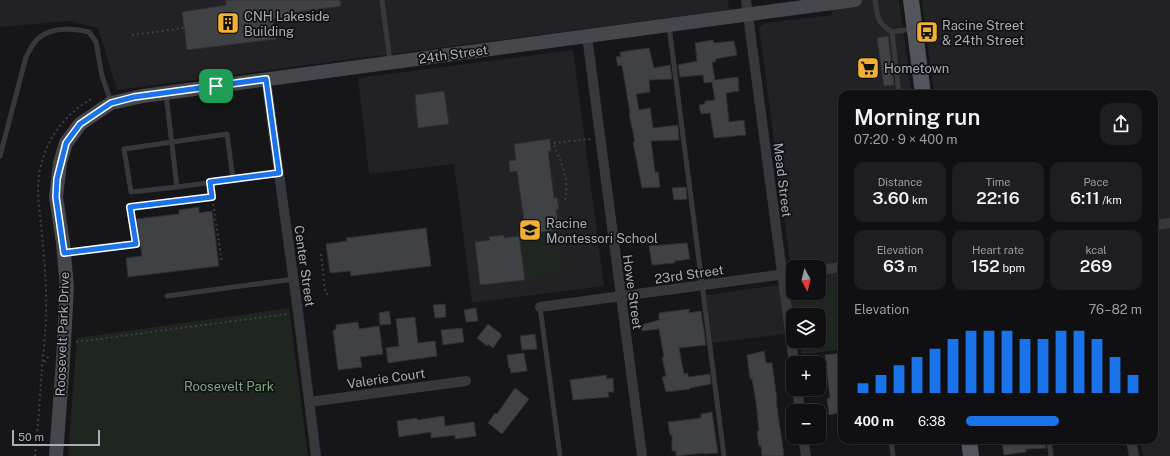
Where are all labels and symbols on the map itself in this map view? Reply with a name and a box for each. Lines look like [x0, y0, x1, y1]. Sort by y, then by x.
place label: CNH Lakeside Building [244, 9, 330, 39]
building icon: CNH Lakeside Building [215, 10, 241, 36]
place label: Racine Street & 24th Street [942, 18, 1024, 48]
bus stop icon: Racine Street & 24th Street [914, 19, 940, 45]
street label: 24th Street [418, 42, 489, 67]
supermarket icon: Hometown [855, 55, 881, 81]
place label: Hometown [884, 61, 949, 76]
pin [199, 69, 233, 103]
street label: Mead Street [771, 142, 795, 218]
place label: Racine Montessori School [546, 216, 658, 246]
school or university icon: Racine Montessori School [517, 217, 543, 243]
street label: Center Street [291, 224, 318, 308]
street label: Howe Street [620, 254, 645, 331]
north arrow [786, 260, 826, 300]
street label: 23rd Street [653, 262, 725, 287]
street label: Roosevelt Park Drive [53, 272, 72, 396]
street label: Valerie Court [346, 366, 426, 391]
park label: Roosevelt Park [184, 379, 274, 394]
scale bar [12, 428, 100, 447]

